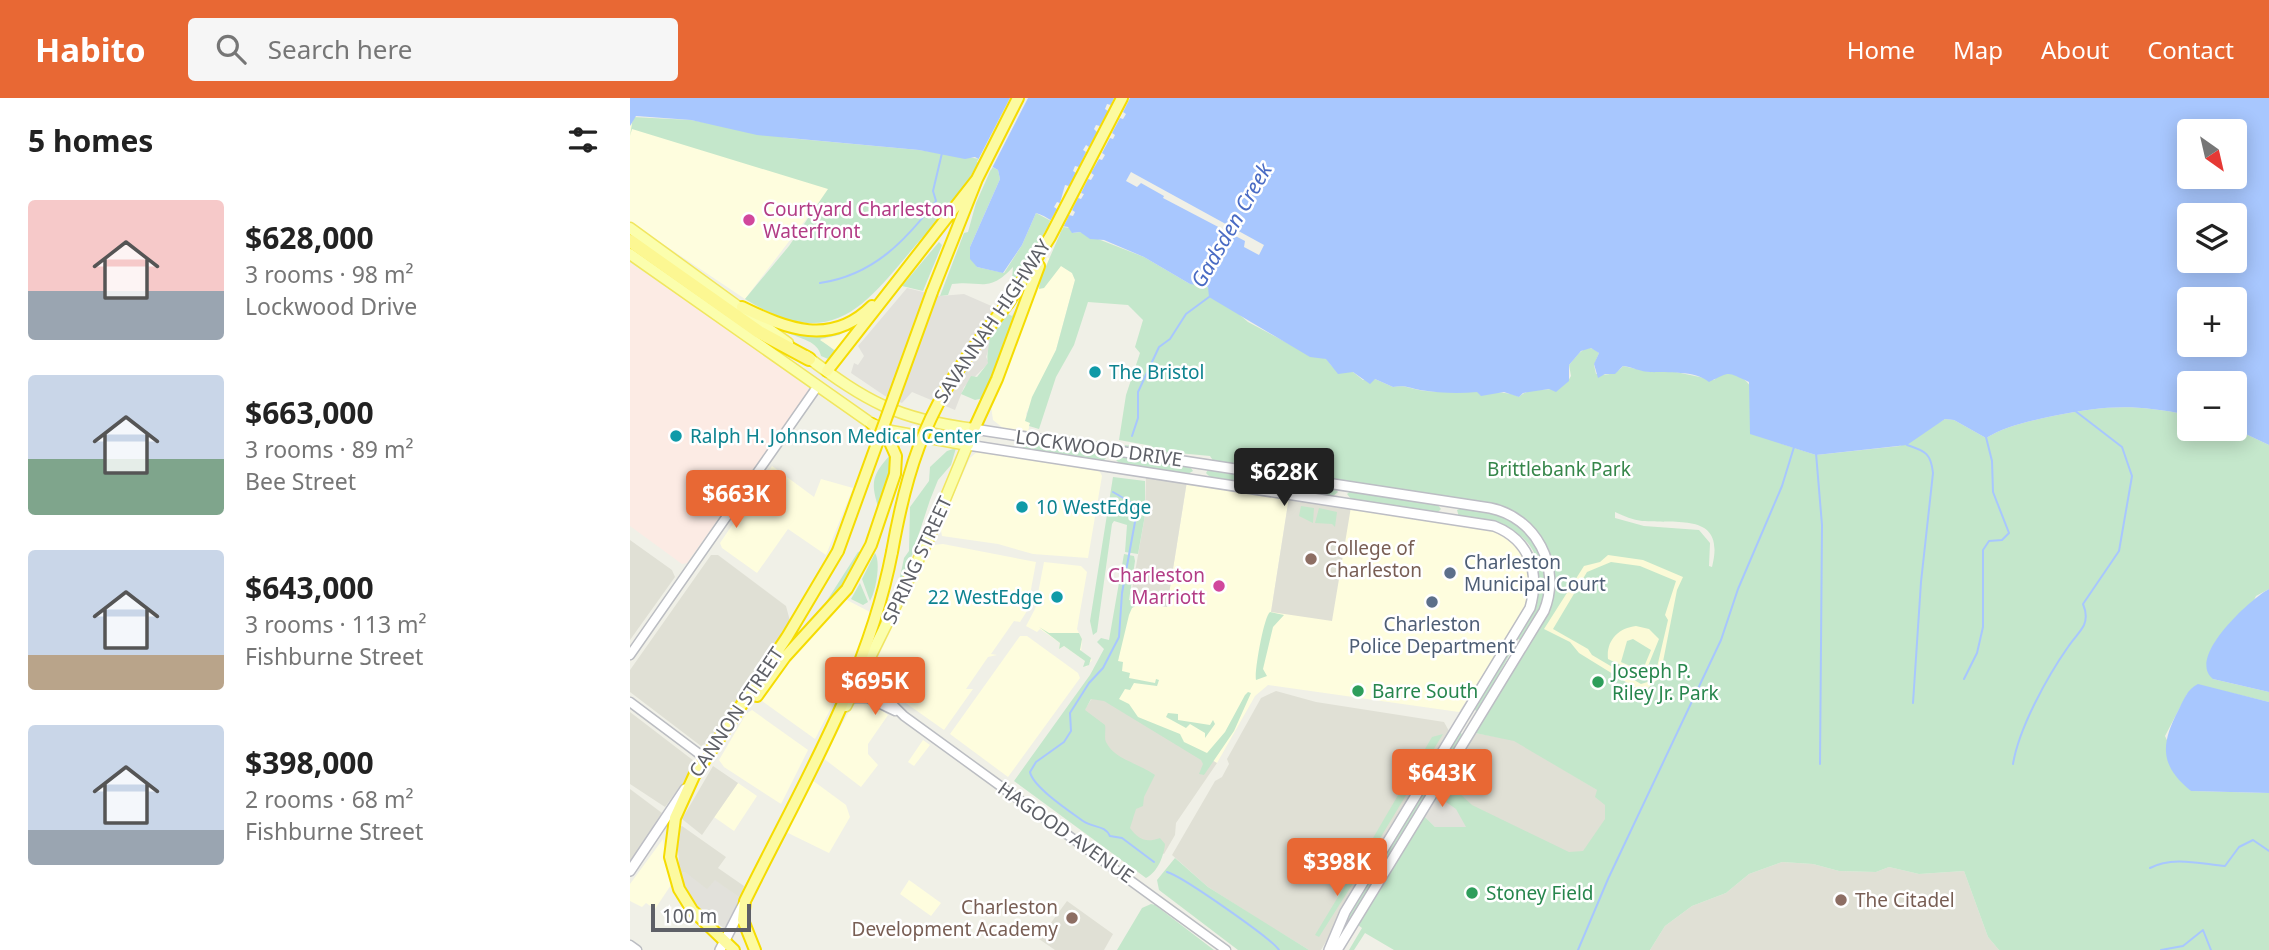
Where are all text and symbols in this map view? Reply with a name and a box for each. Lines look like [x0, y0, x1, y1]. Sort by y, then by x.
search box [188, 18, 678, 81]
text: Habito [35, 27, 146, 72]
icon: search [212, 30, 250, 68]
text: Search here [268, 31, 412, 67]
text: Home [1847, 33, 1915, 66]
text: Map [1953, 33, 2003, 66]
text: About [2041, 33, 2109, 66]
text: Contact [2147, 33, 2234, 66]
north arrow [2177, 119, 2247, 189]
map controls [2177, 119, 2247, 441]
text: 5 homes [28, 120, 153, 161]
icon: filters [564, 121, 602, 159]
water label: Gadsden Creek [1184, 156, 1279, 292]
place label: Courtyard Charleston Waterfront [763, 196, 954, 244]
button: layers [2177, 203, 2247, 273]
marker: Courtyard Charleston Waterfront [741, 212, 757, 228]
text: $628,000 [245, 217, 374, 258]
icon: home [84, 228, 168, 312]
street label: SAVANNAH HIGHWAY [928, 234, 1057, 408]
text: 3 rooms · 98 m² [245, 258, 414, 290]
button: + [2177, 287, 2247, 357]
text: Lockwood Drive [245, 290, 417, 322]
place label: The Bristol [1109, 359, 1204, 385]
marker: The Bristol [1087, 364, 1103, 380]
button: − [2177, 371, 2247, 441]
text: $663,000 [245, 392, 374, 433]
icon: home [84, 403, 168, 487]
place label: Ralph H. Johnson Medical Center [690, 423, 981, 449]
street label: LOCKWOOD DRIVE [1014, 423, 1184, 473]
marker: Ralph H. Johnson Medical Center [668, 428, 684, 444]
text: 3 rooms · 89 m² [245, 433, 414, 465]
pin: $628K [1235, 448, 1333, 508]
text: $628K [1250, 455, 1318, 487]
park label: Brittlebank Park [1487, 456, 1631, 482]
text: Bee Street [245, 465, 356, 497]
pin: $663K [687, 470, 785, 530]
text: $663K [702, 477, 770, 509]
street label: SPRING STREET [876, 492, 958, 628]
place label: 10 WestEdge [1036, 494, 1151, 520]
marker: 10 WestEdge [1014, 499, 1030, 515]
place label: College of Charleston [1325, 535, 1422, 583]
place label: Charleston Municipal Court [1464, 549, 1606, 597]
marker: College of Charleston [1303, 551, 1319, 567]
place label: Charleston Marriott [1108, 562, 1205, 610]
marker: Charleston Municipal Court [1442, 565, 1458, 581]
text: $643,000 [245, 567, 374, 608]
icon: home [84, 578, 168, 662]
marker: Charleston Marriott [1211, 578, 1227, 594]
place label: 22 WestEdge [928, 584, 1043, 610]
marker: 22 WestEdge [1049, 589, 1065, 605]
marker: Charleston Police Department [1424, 594, 1440, 610]
text: 3 rooms · 113 m² [245, 608, 427, 640]
place label: Charleston Police Department [1349, 611, 1515, 659]
text: Fishburne Street [245, 640, 423, 672]
street label: CANNON STREET [683, 641, 789, 782]
pin: $695K [826, 658, 924, 717]
place label: Joseph P. Riley Jr. Park [1610, 658, 1719, 706]
text: $695K [841, 664, 909, 696]
marker: Joseph P. Riley Jr. Park [1590, 674, 1606, 690]
place label: Barre South [1372, 678, 1478, 704]
marker: Barre South [1350, 683, 1366, 699]
text: $398,000 [245, 742, 374, 783]
pin: $643K [1393, 750, 1491, 809]
icon: home [84, 753, 168, 837]
text: $643K [1408, 756, 1476, 788]
street label: HAGOOD AVENUE [993, 775, 1139, 889]
text: 2 rooms · 68 m² [245, 783, 414, 815]
text: Fishburne Street [245, 815, 423, 847]
pin: $398K [1288, 838, 1386, 898]
text: $398K [1303, 845, 1371, 877]
place label: Stoney Field [1486, 880, 1594, 906]
marker: Stoney Field [1464, 885, 1480, 901]
place label: The Citadel [1855, 887, 1955, 913]
marker: The Citadel [1833, 892, 1849, 908]
place label: Charleston Development Academy [852, 894, 1058, 942]
scale bar [651, 901, 751, 933]
text: 100 m [662, 903, 717, 929]
marker: Charleston Development Academy [1064, 910, 1080, 926]

